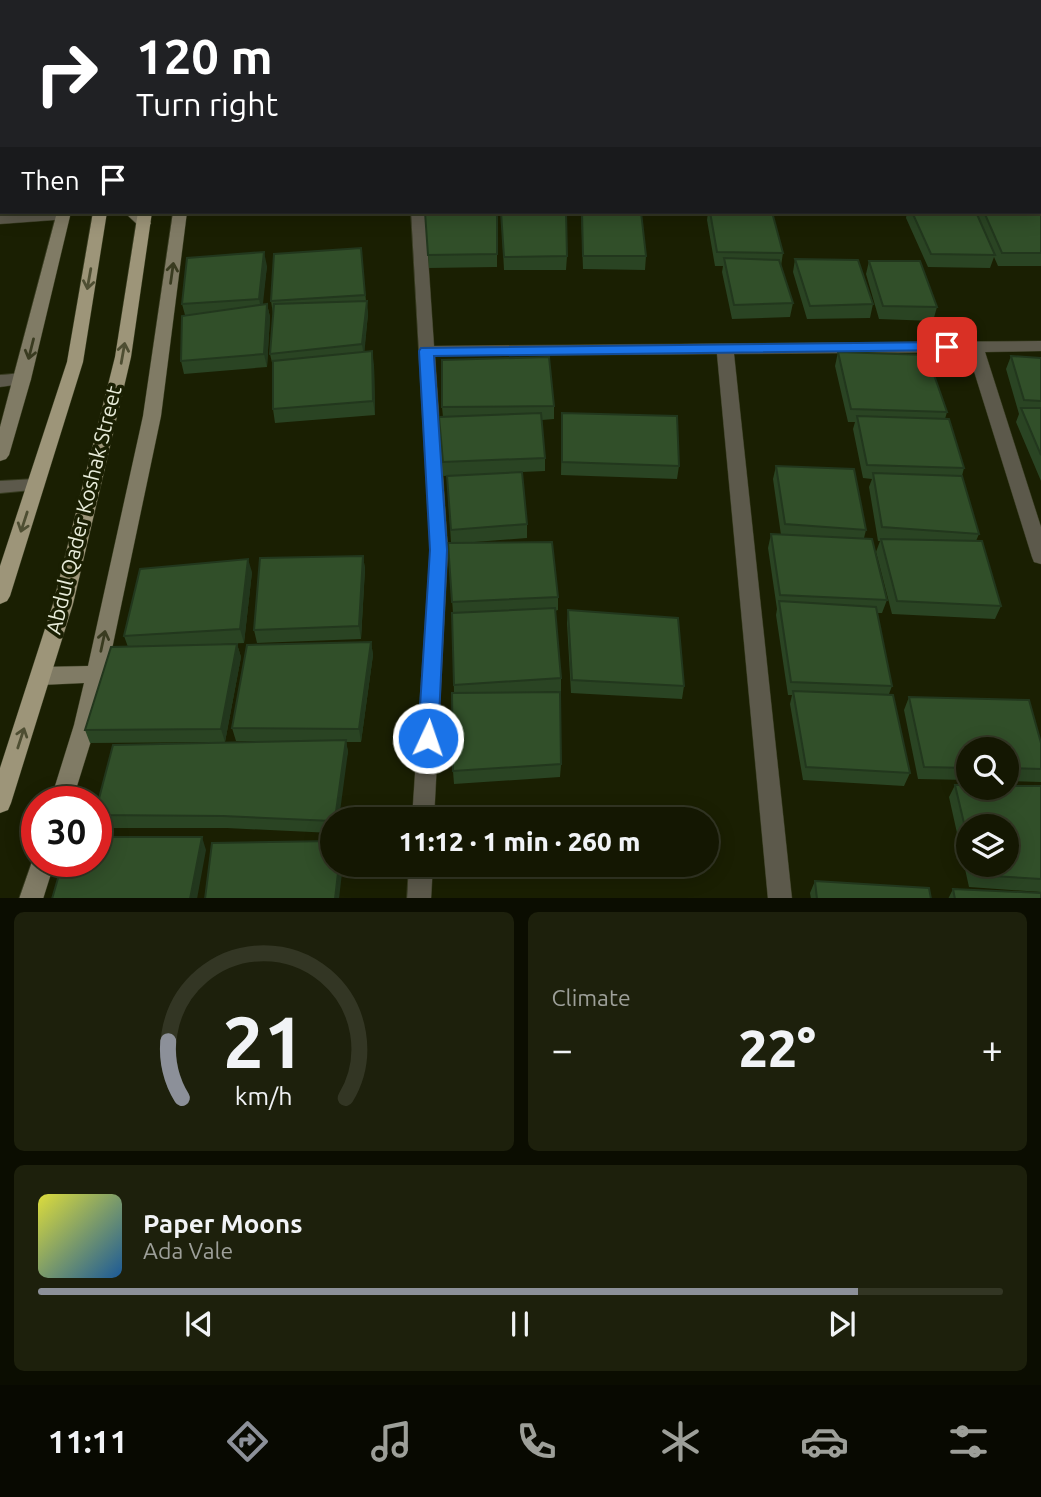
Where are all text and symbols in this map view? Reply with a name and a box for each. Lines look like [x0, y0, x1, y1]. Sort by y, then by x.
icon: right [21, 28, 112, 119]
text: 120 m [136, 28, 273, 83]
text: Turn right [136, 86, 278, 122]
icon: arrive [94, 161, 132, 199]
text: Then [21, 166, 80, 195]
one-way arrow [165, 262, 178, 285]
one-way arrow [82, 267, 95, 290]
pin [917, 317, 977, 377]
icon: arrive [928, 328, 966, 366]
one-way arrow [23, 337, 37, 360]
one-way arrow [117, 342, 130, 365]
street label: Abdul Qader Koshak Street [41, 383, 126, 636]
one-way arrow [17, 511, 30, 533]
one-way arrow [97, 630, 110, 653]
position arrow [391, 701, 465, 775]
one-way arrow [15, 728, 28, 750]
map controls [956, 737, 1019, 877]
button: search [956, 737, 1019, 800]
speed limit sign: 30 [21, 786, 112, 877]
button: layers [956, 814, 1019, 877]
text: 11:12 · 1 min · 260 m [399, 827, 640, 856]
text: Climate [552, 985, 631, 1010]
text: 21 [223, 1000, 305, 1082]
text: 22° [738, 1019, 816, 1077]
text: − [552, 1028, 573, 1070]
text: + [982, 1028, 1003, 1070]
text: km/h [235, 1081, 293, 1109]
text: Paper Moons [143, 1209, 302, 1238]
text: Ada Vale [143, 1238, 233, 1263]
icon: previous [180, 1305, 218, 1343]
icon: pause [501, 1305, 539, 1343]
icon: next [823, 1305, 861, 1343]
icon: directions [223, 1417, 272, 1466]
icon: music [367, 1417, 416, 1466]
icon: phone [512, 1417, 561, 1466]
icon: climate [656, 1417, 705, 1466]
icon: car [800, 1417, 849, 1466]
icon: filters [944, 1417, 993, 1466]
text: 11:11 [48, 1423, 128, 1459]

